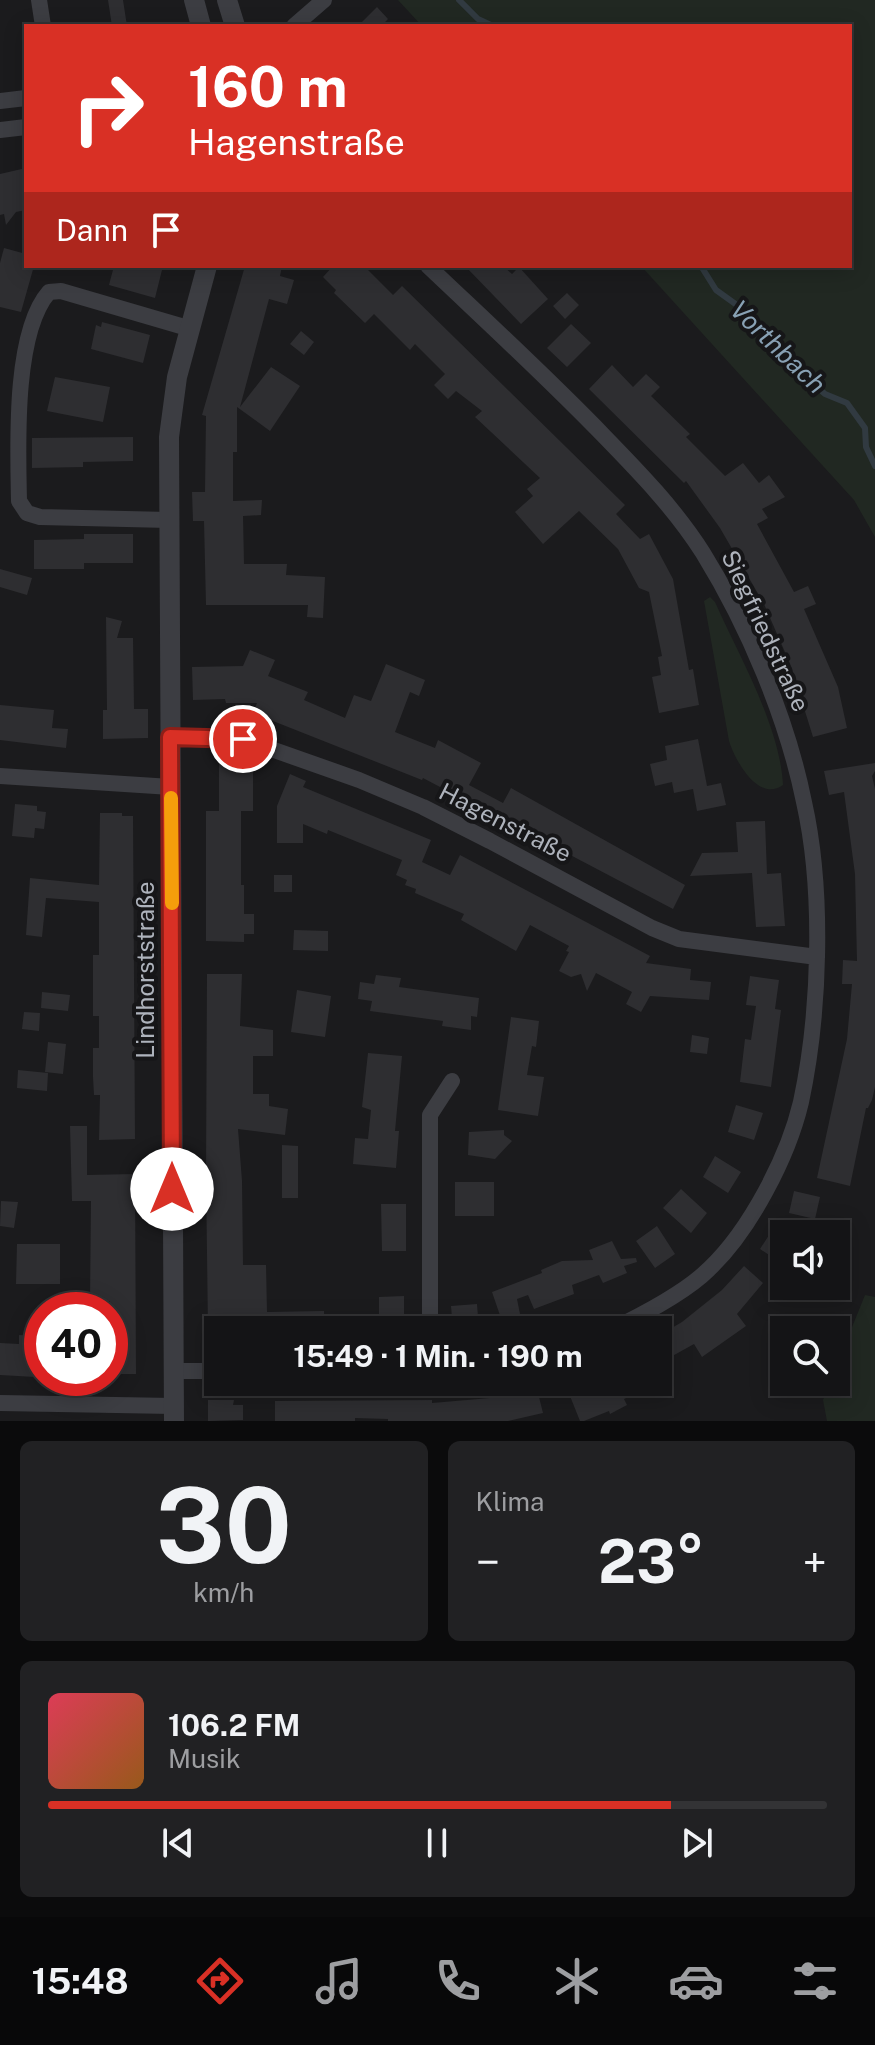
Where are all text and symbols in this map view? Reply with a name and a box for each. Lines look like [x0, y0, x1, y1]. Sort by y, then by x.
text: 160 m [188, 54, 348, 120]
icon: right [56, 56, 160, 160]
text: Hagenstraße [188, 121, 405, 163]
icon: arrive [144, 208, 188, 252]
text: Dann [56, 212, 128, 248]
water label: Vorthbach [724, 294, 832, 400]
street label: Siegfriedstraße [716, 546, 815, 716]
pin [209, 705, 277, 773]
icon: arrive [221, 717, 265, 761]
street label: Hagenstraße [435, 777, 576, 867]
street label: Lindhorststraße [131, 881, 159, 1059]
position arrow [130, 1147, 214, 1231]
map controls [770, 1220, 850, 1396]
button: sound [770, 1220, 850, 1300]
speed limit sign: 40 [24, 1292, 128, 1396]
button: search [770, 1316, 850, 1396]
text: 15:49 · 1 Min. · 190 m [293, 1338, 583, 1374]
text: 30 [156, 1464, 292, 1586]
text: Klima [476, 1486, 544, 1517]
text: 23° [598, 1526, 704, 1597]
text: − [476, 1536, 500, 1588]
text: + [803, 1536, 827, 1588]
text: km/h [193, 1577, 254, 1608]
text: 106.2 FM [168, 1707, 300, 1743]
text: Musik [168, 1743, 240, 1774]
icon: previous [156, 1821, 200, 1865]
icon: pause [415, 1821, 459, 1865]
icon: next [675, 1821, 719, 1865]
icon: directions [192, 1953, 248, 2009]
icon: music [311, 1953, 367, 2009]
icon: phone [430, 1953, 486, 2009]
icon: climate [549, 1953, 605, 2009]
icon: car [668, 1953, 724, 2009]
icon: filters [787, 1953, 843, 2009]
text: 15:48 [32, 1960, 129, 2002]

